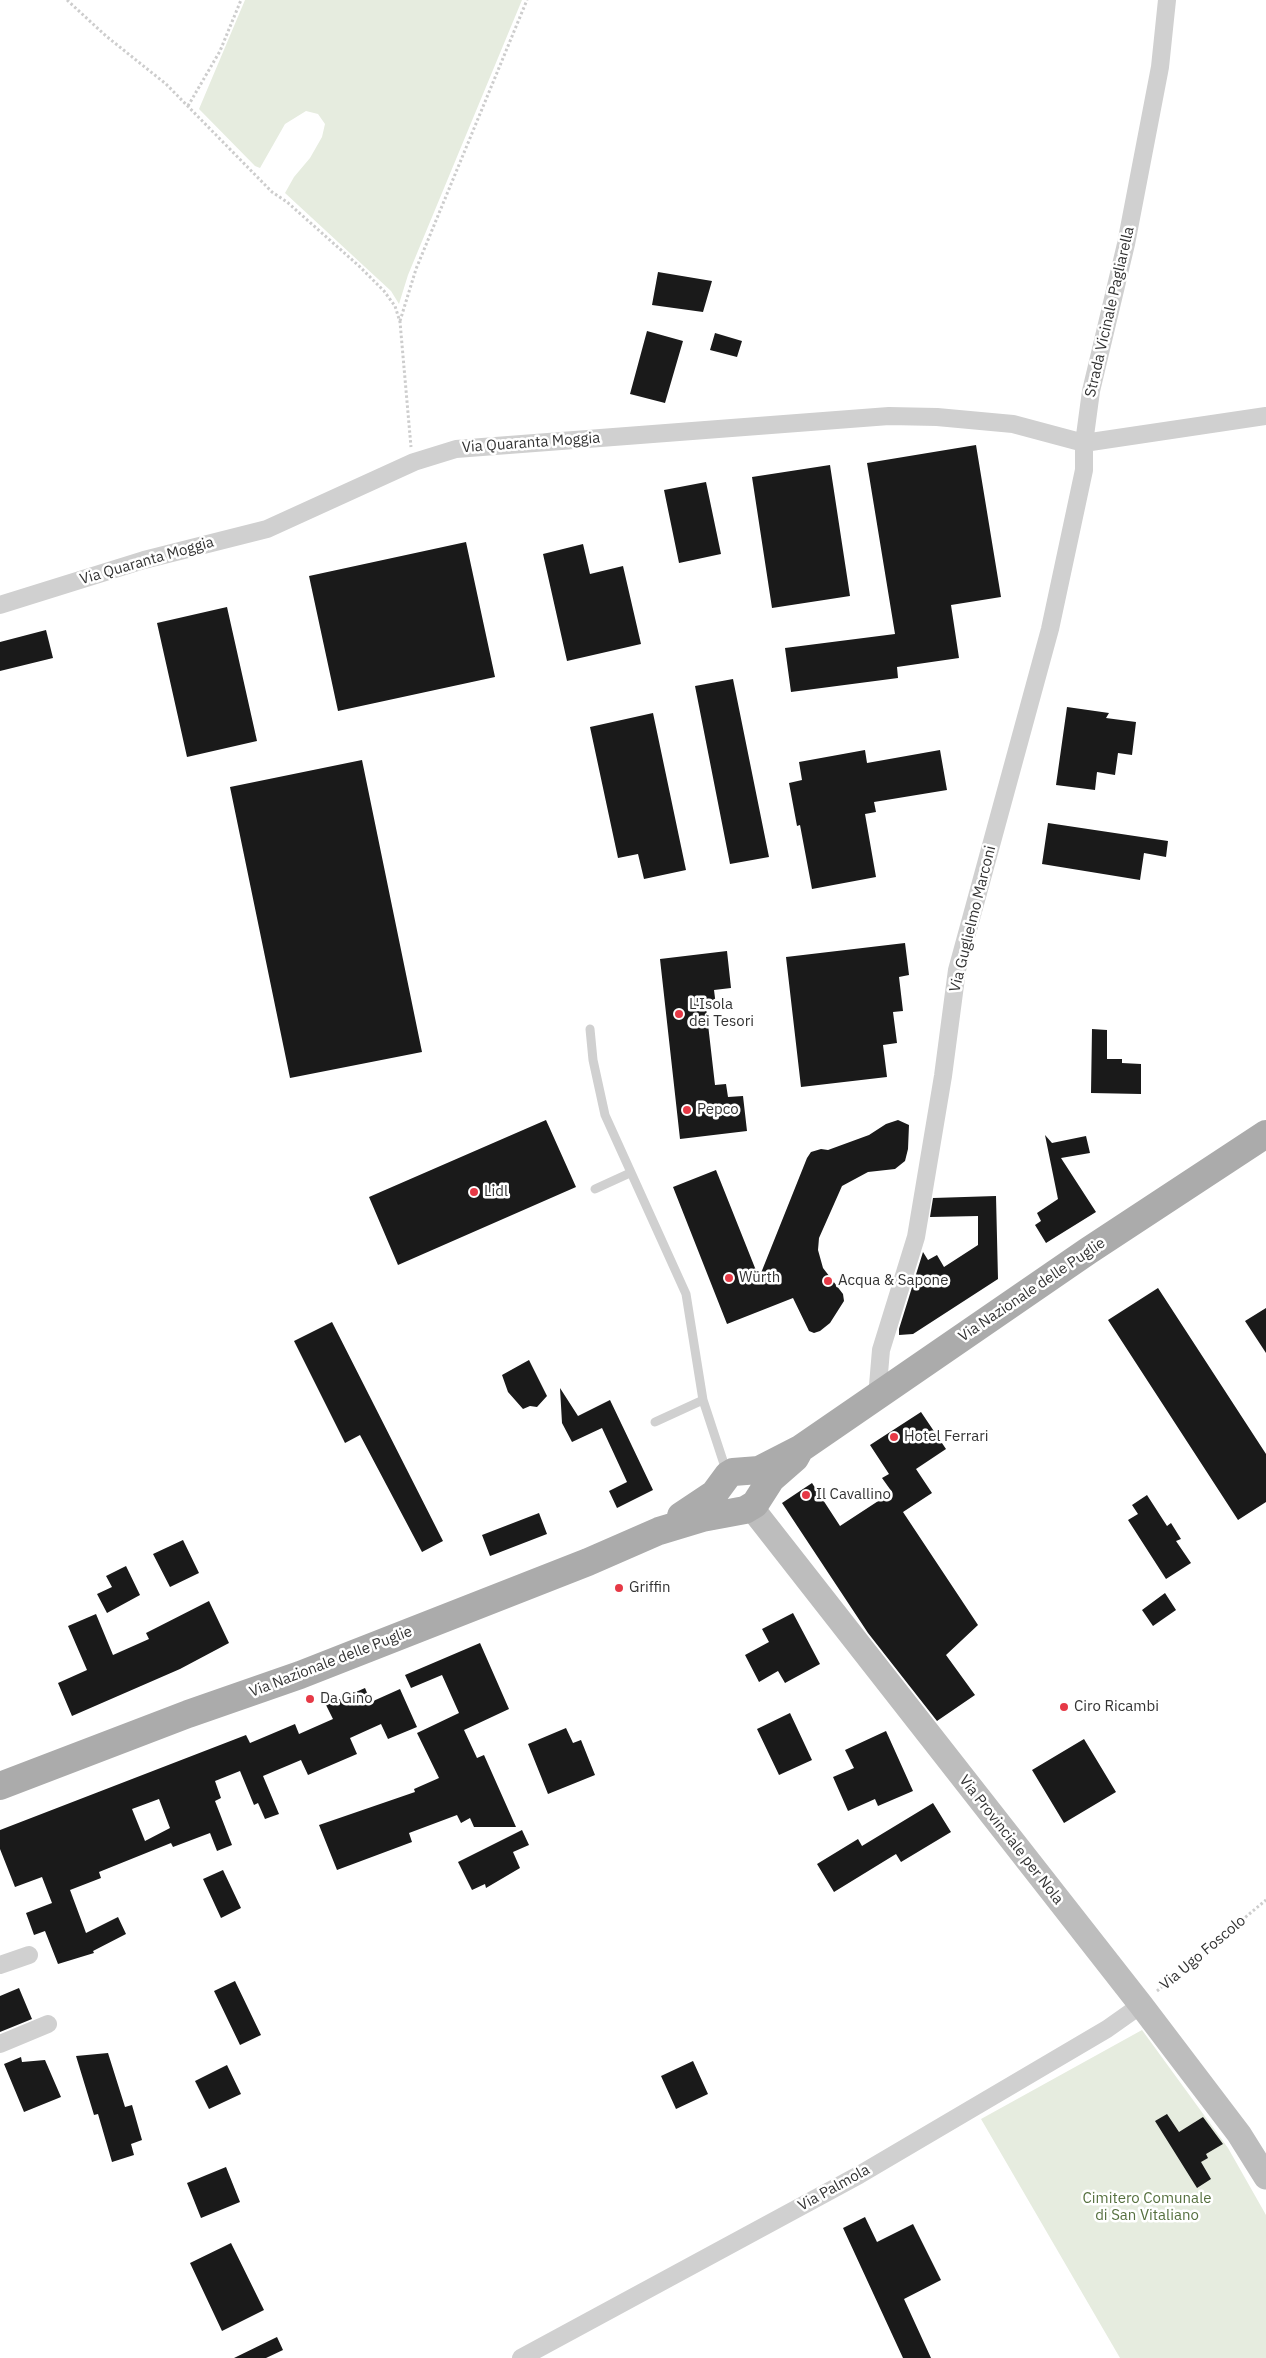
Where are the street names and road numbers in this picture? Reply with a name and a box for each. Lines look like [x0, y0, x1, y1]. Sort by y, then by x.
street label: Strada Vicinale Pagliarella [1082, 225, 1138, 399]
street label: Via Quaranta Moggia [461, 429, 601, 457]
street label: Via Quaranta Moggia [78, 533, 216, 589]
street label: Via Guglielmo Marconi [946, 844, 1000, 994]
street label: Via Nazionale delle Puglie [955, 1234, 1109, 1346]
street label: Via Nazionale delle Puglie [247, 1623, 415, 1701]
street label: Via Provinciale per Nola [955, 1772, 1067, 1908]
street label: Via Ugo Foscolo [1157, 1912, 1249, 1994]
street label: Via Palmola [795, 2161, 873, 2215]

